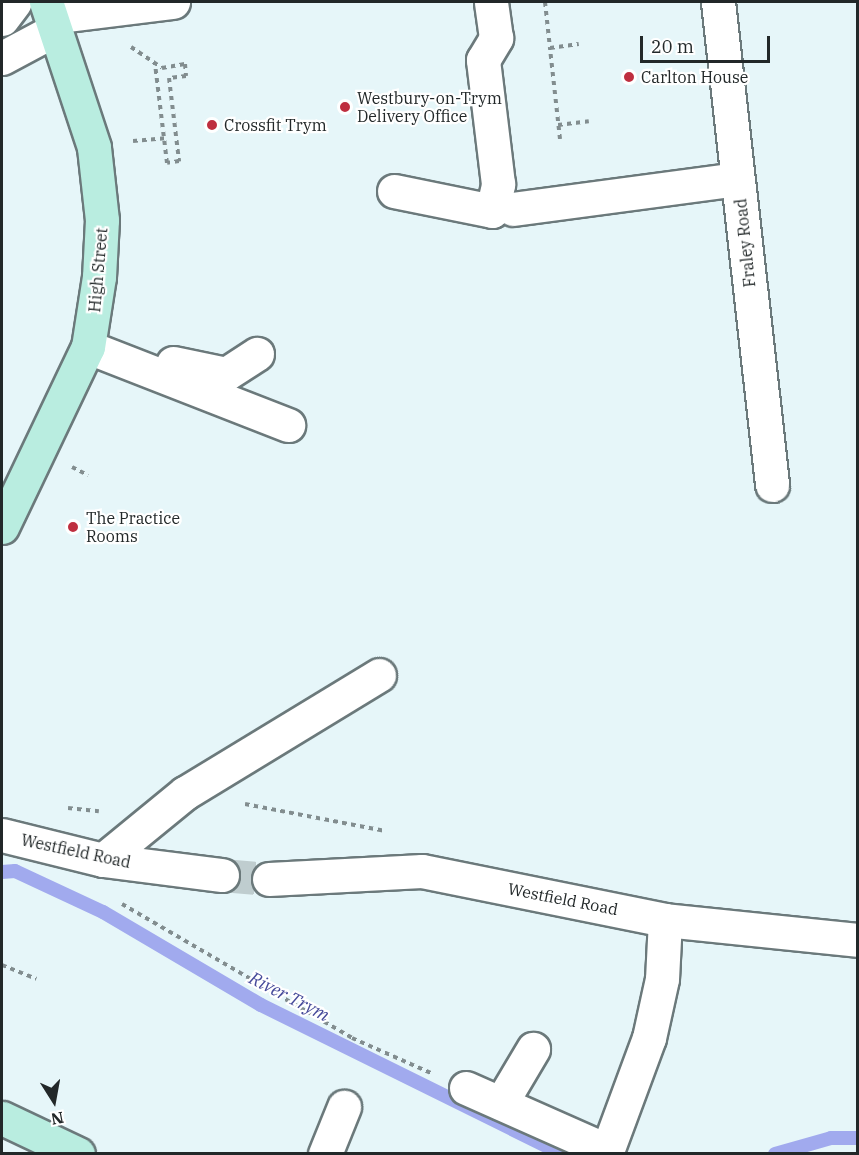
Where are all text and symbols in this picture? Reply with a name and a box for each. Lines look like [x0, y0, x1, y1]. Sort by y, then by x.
scale bar [643, 24, 774, 62]
text: 20 m [651, 35, 694, 58]
place label: Carlton House [641, 67, 748, 87]
marker: Carlton House [622, 70, 636, 84]
place label: Westbury-on-Trym Delivery Office [357, 88, 502, 126]
marker: Westbury-on-Trym Delivery Office [338, 100, 352, 114]
place label: Crossfit Trym [224, 115, 327, 135]
marker: Crossfit Trym [205, 118, 219, 132]
street label: Fraley Road [731, 198, 759, 288]
street label: High Street [85, 227, 111, 313]
place label: The Practice Rooms [86, 508, 180, 546]
marker: The Practice Rooms [64, 518, 82, 536]
street label: Westfield Road [19, 830, 133, 872]
street label: Westfield Road [506, 879, 620, 919]
water label: River Trym [245, 968, 333, 1026]
north arrow [24, 1071, 84, 1131]
text: N [49, 1108, 66, 1130]

